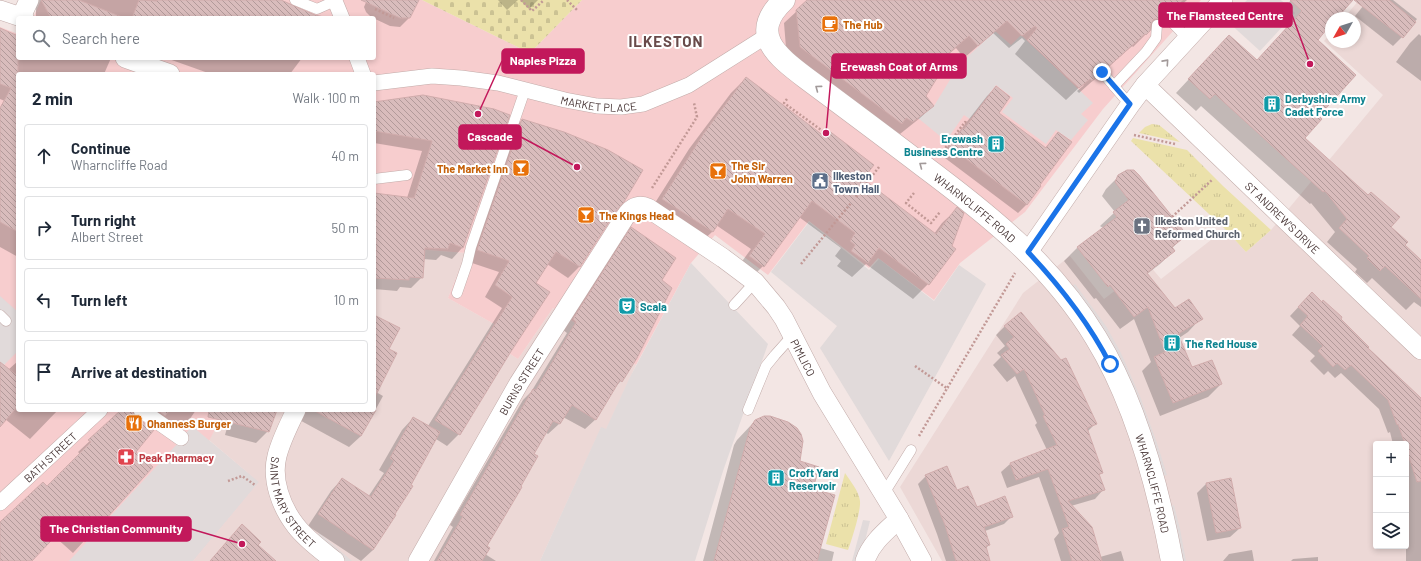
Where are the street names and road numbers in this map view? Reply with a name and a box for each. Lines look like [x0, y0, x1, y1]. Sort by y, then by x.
street label: MARKET PLACE [559, 93, 638, 114]
street label: WHARNCLIFFE ROAD [932, 170, 1019, 245]
street label: ST ANDREW'S DRIVE [1243, 179, 1323, 256]
street label: PIMLICO [789, 337, 819, 378]
street label: BURNS STREET [496, 346, 546, 417]
street label: BATH STREET [21, 429, 79, 484]
street label: WHARNCLIFFE ROAD [1134, 432, 1173, 534]
street label: SAINT MARY STREET [269, 456, 319, 550]

